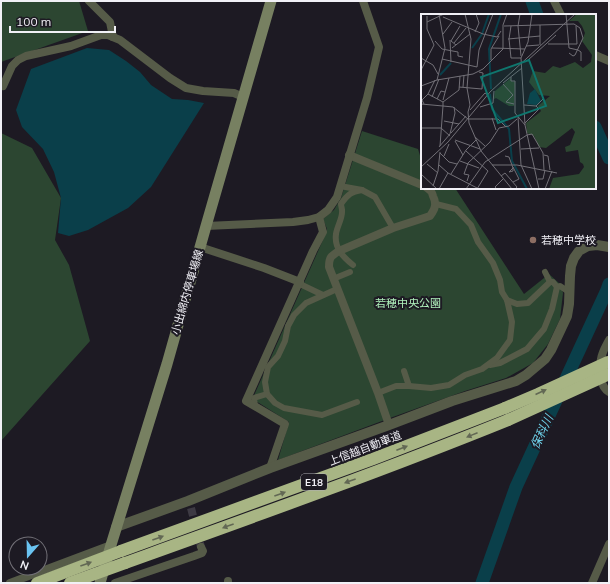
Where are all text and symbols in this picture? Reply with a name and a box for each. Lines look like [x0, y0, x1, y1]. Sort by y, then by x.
scale bar [10, 8, 115, 34]
text: 100 m [16, 14, 51, 29]
inset map [421, 14, 596, 189]
place label: 若穂中学校 [541, 233, 596, 247]
marker: 若穂中学校 [528, 235, 538, 245]
street label: 小出綿内停車場線 [168, 248, 206, 336]
park label: 若穂中央公園 [375, 296, 441, 310]
one-way arrow [535, 389, 546, 395]
water label: 保科川 [527, 410, 557, 451]
street label: 上信越自動車道 [327, 428, 403, 468]
one-way arrow [465, 432, 477, 438]
one-way arrow [396, 445, 408, 451]
road number: E18 [301, 474, 327, 490]
one-way arrow [344, 479, 356, 485]
one-way arrow [275, 490, 287, 496]
one-way arrow [222, 523, 234, 529]
one-way arrow [152, 535, 164, 541]
north arrow [8, 536, 48, 576]
text: N [18, 557, 31, 573]
one-way arrow [81, 561, 93, 567]

